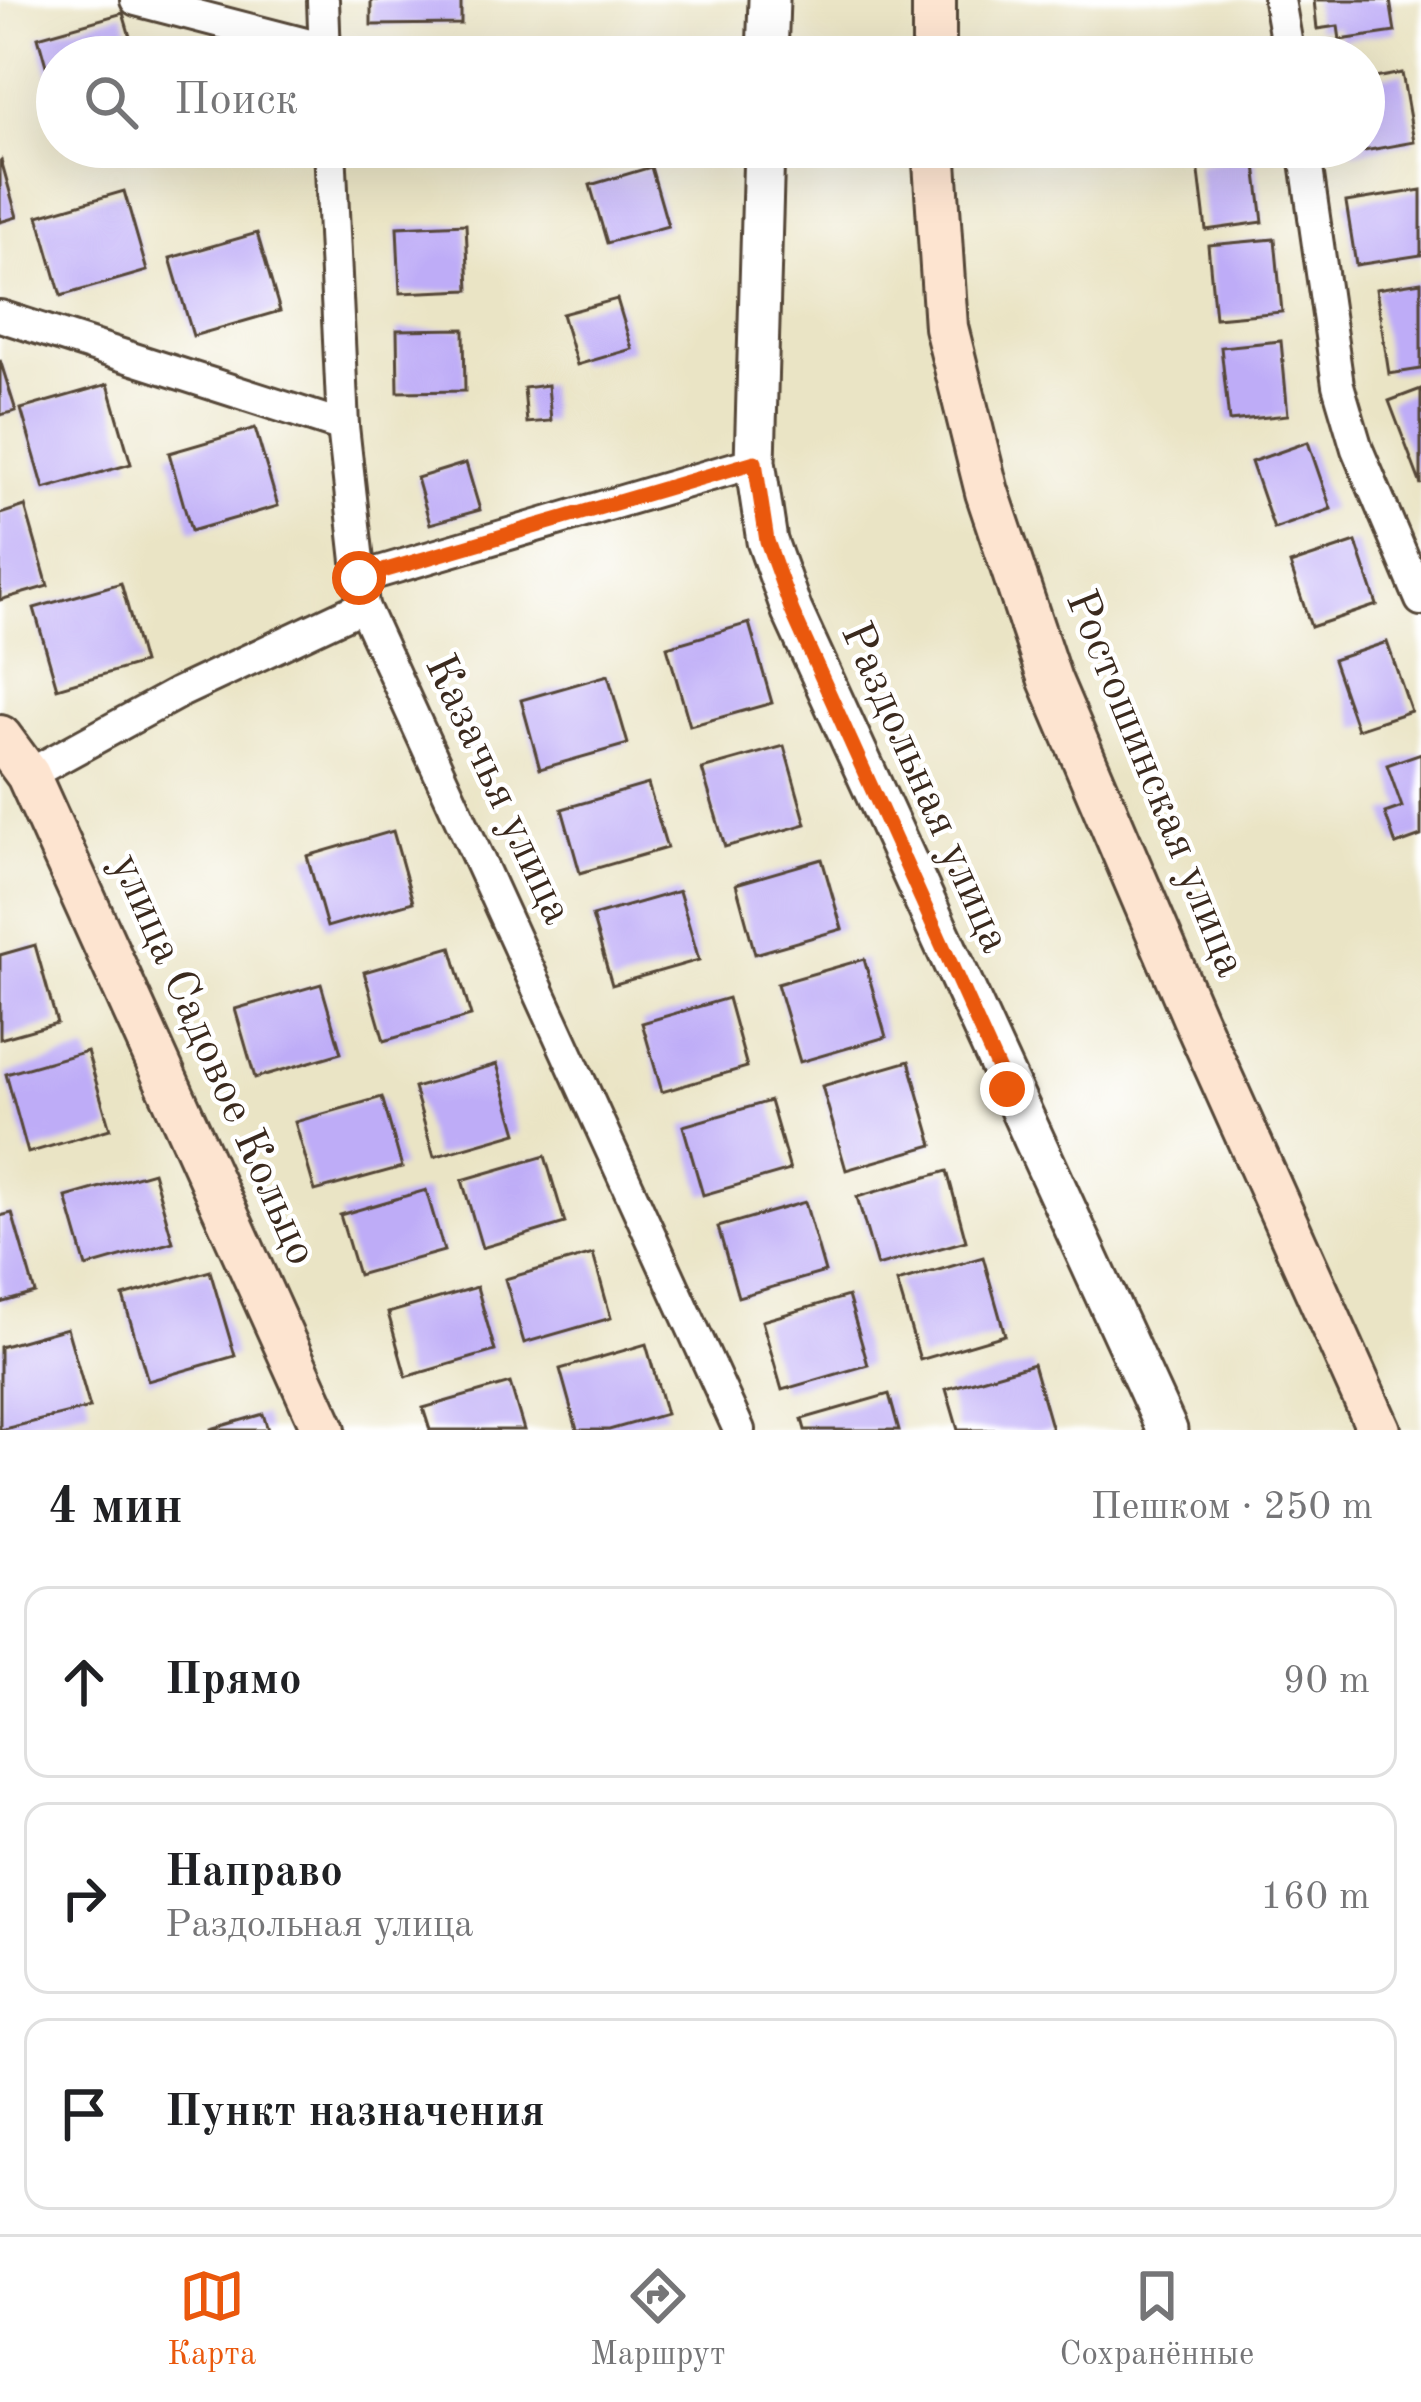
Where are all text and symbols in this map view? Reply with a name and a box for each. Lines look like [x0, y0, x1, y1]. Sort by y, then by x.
search box [36, 36, 1385, 168]
icon: search [78, 69, 144, 135]
text: Поиск [174, 79, 298, 124]
route start [332, 551, 386, 605]
street label: Ростошинская улица [1056, 584, 1252, 984]
street label: Раздольная улица [831, 616, 1017, 960]
street label: Казачья улица [415, 648, 579, 932]
street label: улица Садовое Кольцо [101, 848, 323, 1272]
route end [980, 1062, 1034, 1116]
text: 4 мин [48, 1483, 183, 1534]
text: Пешком · 250 m [1091, 1488, 1373, 1527]
icon: ahead [51, 1649, 117, 1715]
text: Прямо [165, 1659, 302, 1704]
text: 90 m [1283, 1662, 1370, 1701]
text: Направо [165, 1851, 343, 1896]
icon: right [51, 1865, 117, 1931]
text: 160 m [1260, 1878, 1370, 1917]
text: Раздольная улица [165, 1906, 474, 1945]
icon: arrive [51, 2081, 117, 2147]
text: Пункт назначения [165, 2091, 545, 2136]
tab: Карта [167, 2263, 256, 2376]
tab: Маршрут [590, 2263, 726, 2376]
tab: Сохранённые [1059, 2263, 1254, 2376]

